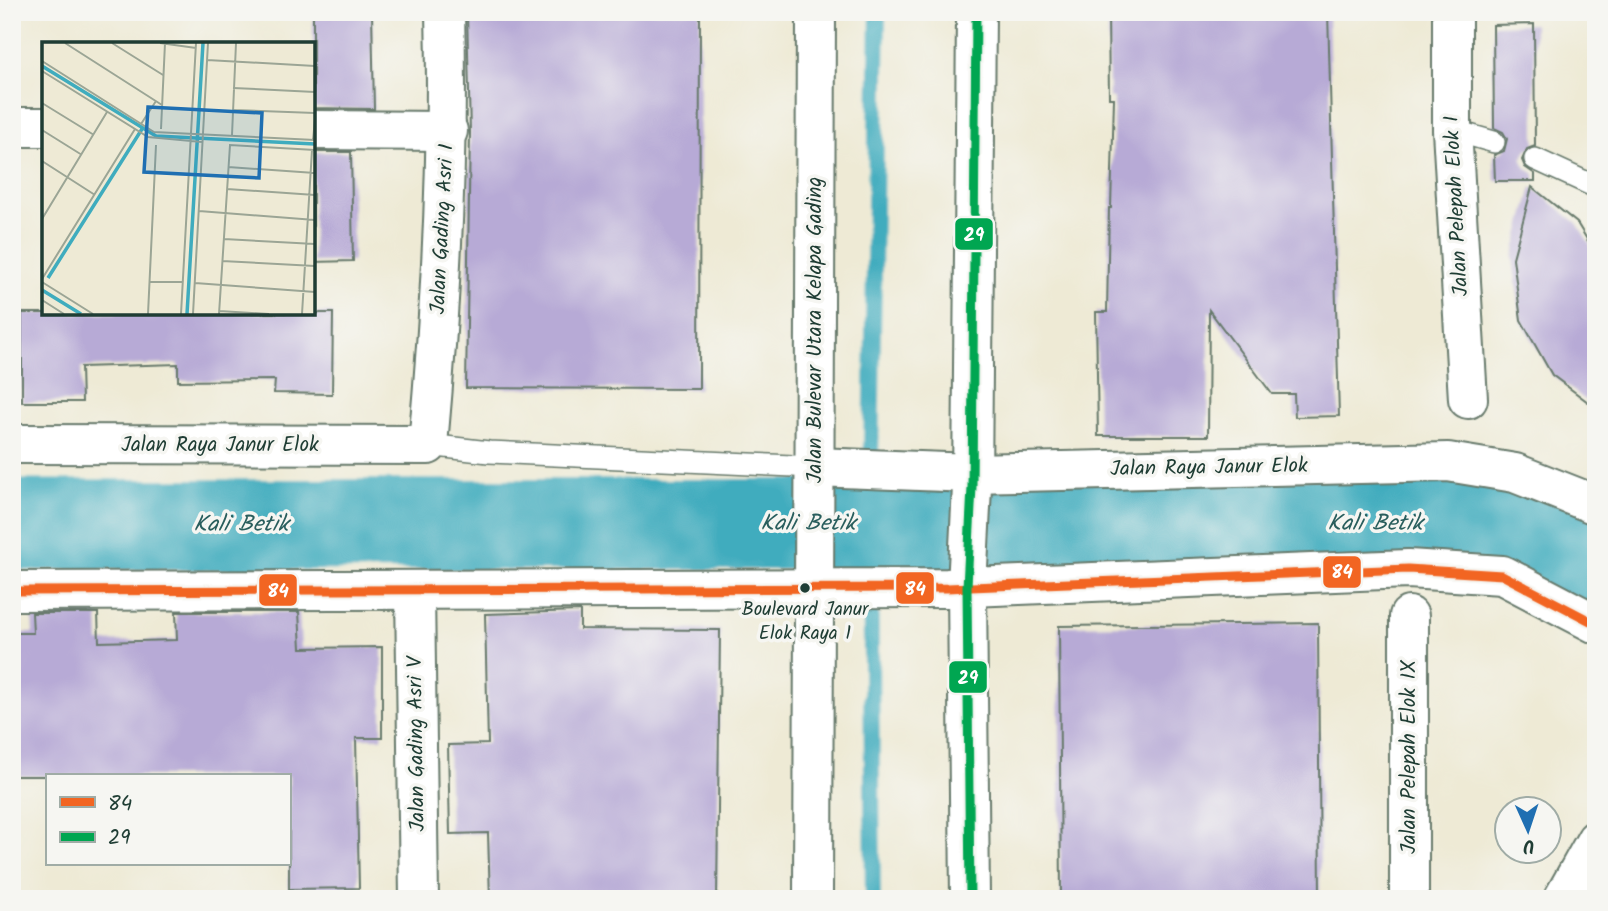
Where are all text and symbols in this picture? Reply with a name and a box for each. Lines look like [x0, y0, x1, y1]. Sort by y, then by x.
inset map [42, 42, 315, 315]
street label: Jalan Pelepah Elok I [1436, 115, 1478, 297]
street label: Jalan Gading Asri I [422, 143, 464, 315]
street label: Jalan Bulevar Utara Kelapa Gading [799, 177, 832, 483]
line badge: 29 [954, 217, 994, 251]
text: 29 [964, 221, 985, 251]
street label: Jalan Raya Janur Elok [121, 429, 319, 462]
street label: Jalan Raya Janur Elok [1110, 450, 1308, 486]
water label: Kali Betik [761, 506, 859, 542]
water label: Kali Betik [1328, 506, 1426, 542]
water label: Kali Betik [194, 507, 292, 543]
line badge: 84 [1322, 555, 1362, 589]
text: 84 [1331, 558, 1353, 588]
line badge: 84 [895, 571, 935, 605]
line badge: 84 [258, 573, 298, 607]
text: 84 [904, 575, 926, 605]
text: 84 [267, 577, 289, 607]
marker: Boulevard Janur Elok Raya 1 [798, 581, 812, 595]
place label: Boulevard Janur Elok Raya 1 [742, 595, 870, 649]
street label: Jalan Gading Asri V [399, 654, 435, 832]
street label: Jalan Pelepah Elok IX [1393, 659, 1426, 854]
line badge: 29 [948, 660, 988, 694]
text: 29 [958, 664, 979, 694]
legend [46, 774, 290, 866]
text: 84 [108, 788, 132, 821]
north arrow [1492, 796, 1562, 866]
text: 29 [108, 822, 130, 855]
text: U [1522, 830, 1535, 860]

